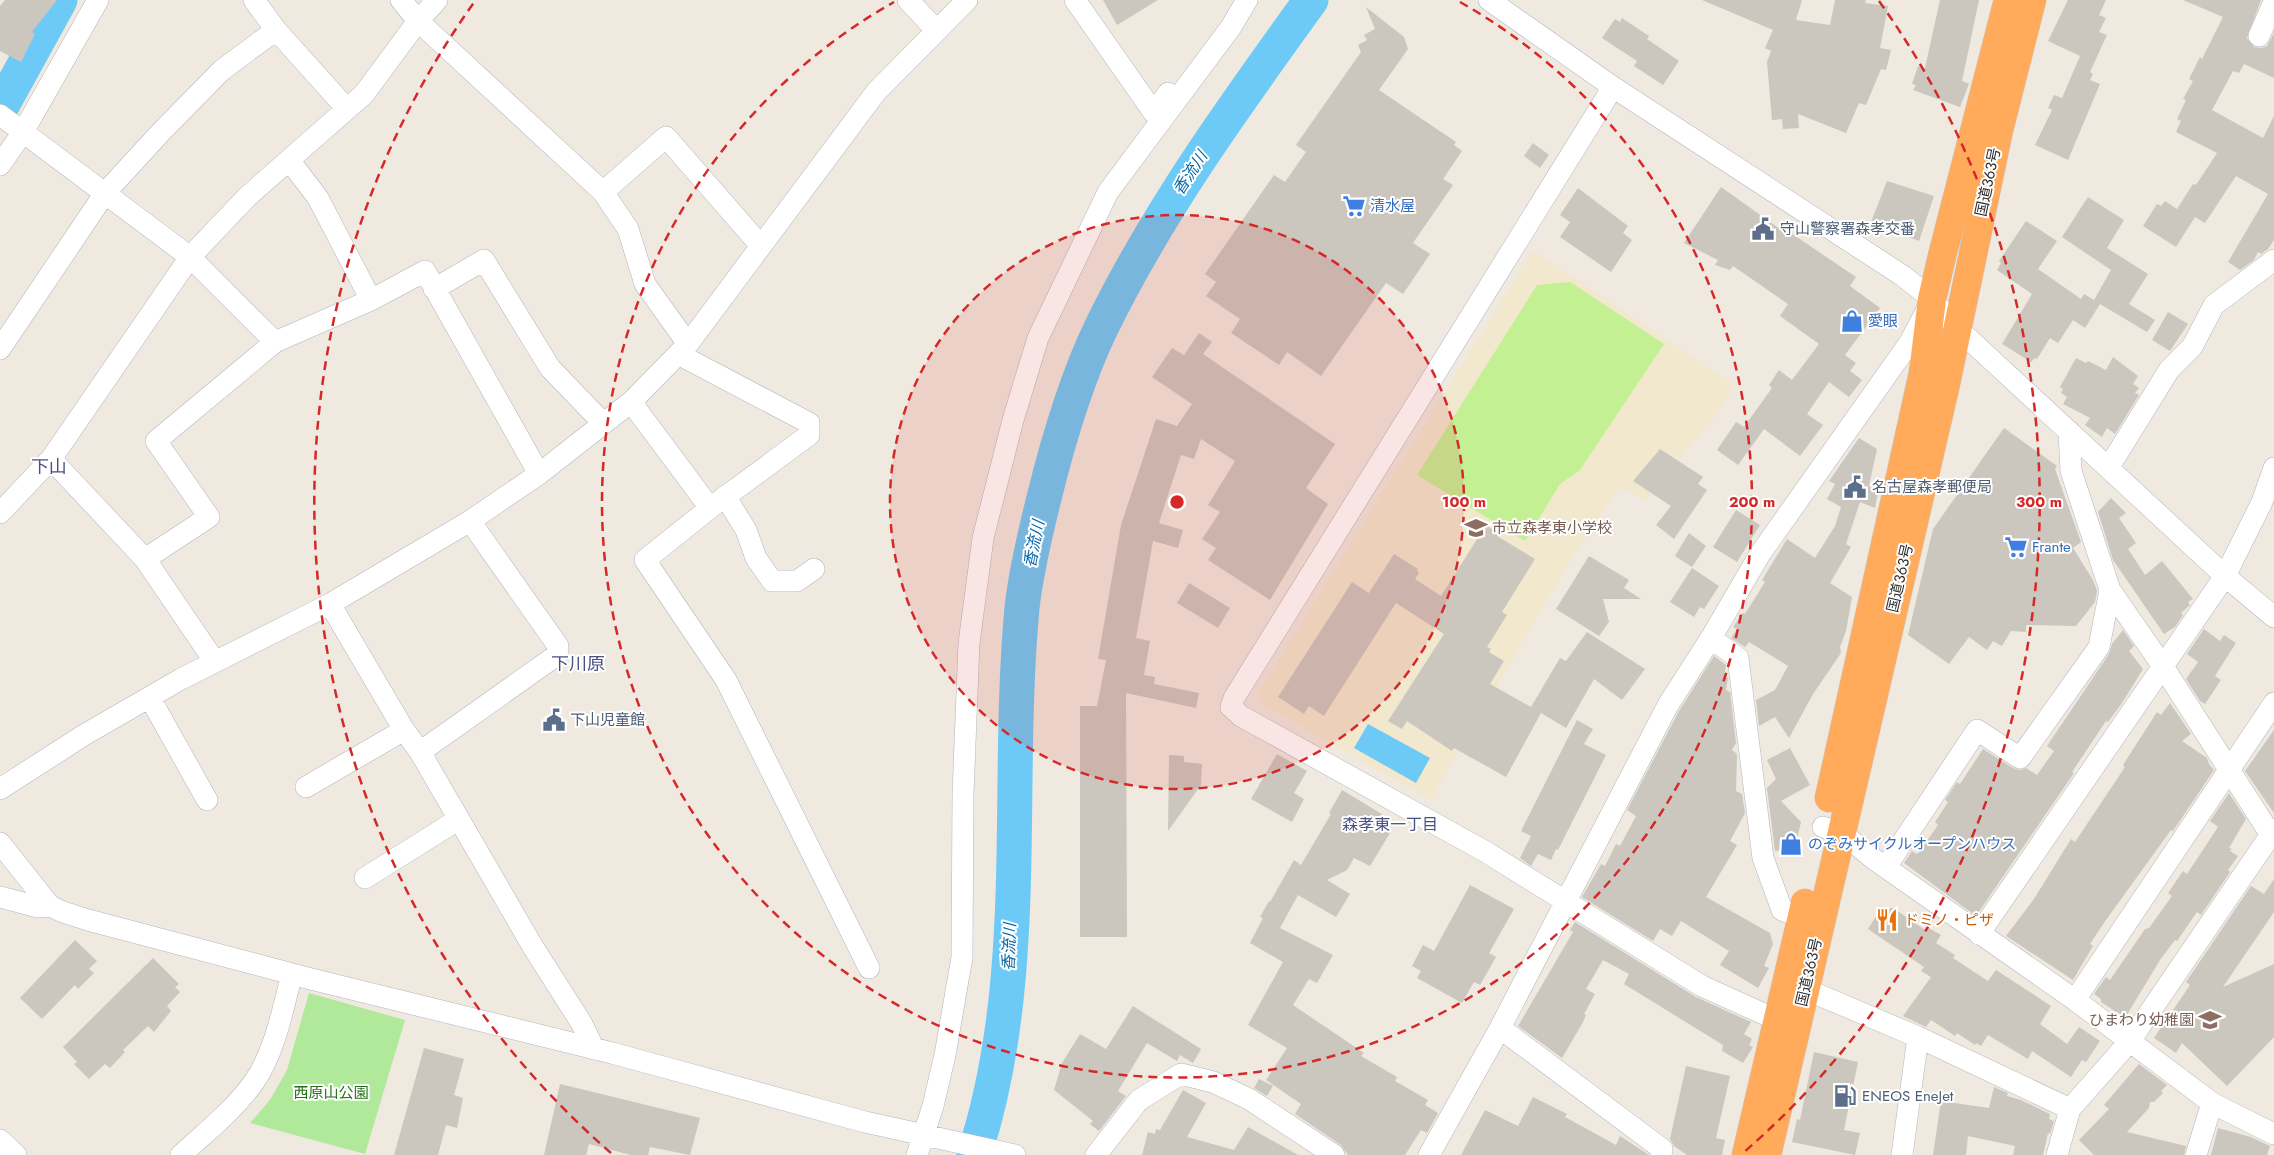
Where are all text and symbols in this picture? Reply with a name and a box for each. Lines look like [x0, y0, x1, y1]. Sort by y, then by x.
water label: 香流川 [1167, 145, 1214, 199]
street label: 国道363号 [1970, 145, 2006, 219]
supermarket icon: 清水屋 [1341, 193, 1367, 219]
place label: 清水屋 [1370, 195, 1415, 217]
public building icon: 守山警察署森孝交番 [1750, 216, 1776, 242]
place label: 守山警察署森孝交番 [1780, 218, 1915, 240]
shop icon: 愛眼 [1839, 308, 1865, 334]
place label: 愛眼 [1868, 310, 1898, 332]
district label: 下山 [31, 454, 67, 480]
public building icon: 名古屋森孝郵便局 [1842, 474, 1868, 500]
place label: 名古屋森孝郵便局 [1872, 476, 1992, 498]
text: 100 m [1442, 491, 1486, 513]
text: 200 m [1729, 491, 1775, 513]
text: 300 m [2016, 491, 2062, 513]
centre of rings [1168, 493, 1186, 511]
school or university icon: 市立森孝東小学校 [1463, 515, 1489, 541]
water label: 香流川 [1018, 516, 1050, 570]
place label: 市立森孝東小学校 [1492, 517, 1612, 539]
supermarket icon: Frante [2003, 534, 2029, 560]
place label: Frante [2032, 536, 2071, 558]
street label: 国道363号 [1881, 541, 1919, 615]
district label: 下川原 [551, 651, 605, 677]
public building icon: 下山児童館 [541, 707, 567, 733]
place label: 下山児童館 [570, 709, 645, 731]
district label: 森孝東一丁目 [1342, 813, 1438, 836]
shop icon: のぞみサイクルオープンハウス [1778, 831, 1804, 857]
place label: のぞみサイクルオープンハウス [1808, 833, 2016, 855]
restaurant icon: ドミノ・ピザ [1874, 907, 1900, 933]
place label: ドミノ・ピザ [1904, 909, 1994, 931]
water label: 香流川 [997, 921, 1021, 971]
street label: 国道363号 [1790, 935, 1828, 1009]
school or university icon: ひまわり幼稚園 [2197, 1007, 2223, 1033]
place label: ひまわり幼稚園 [2089, 1009, 2194, 1031]
park label: 西原山公園 [293, 1082, 369, 1104]
fuel station icon: ENEOS EneJet [1832, 1083, 1858, 1109]
place label: ENEOS EneJet [1862, 1085, 1954, 1107]

